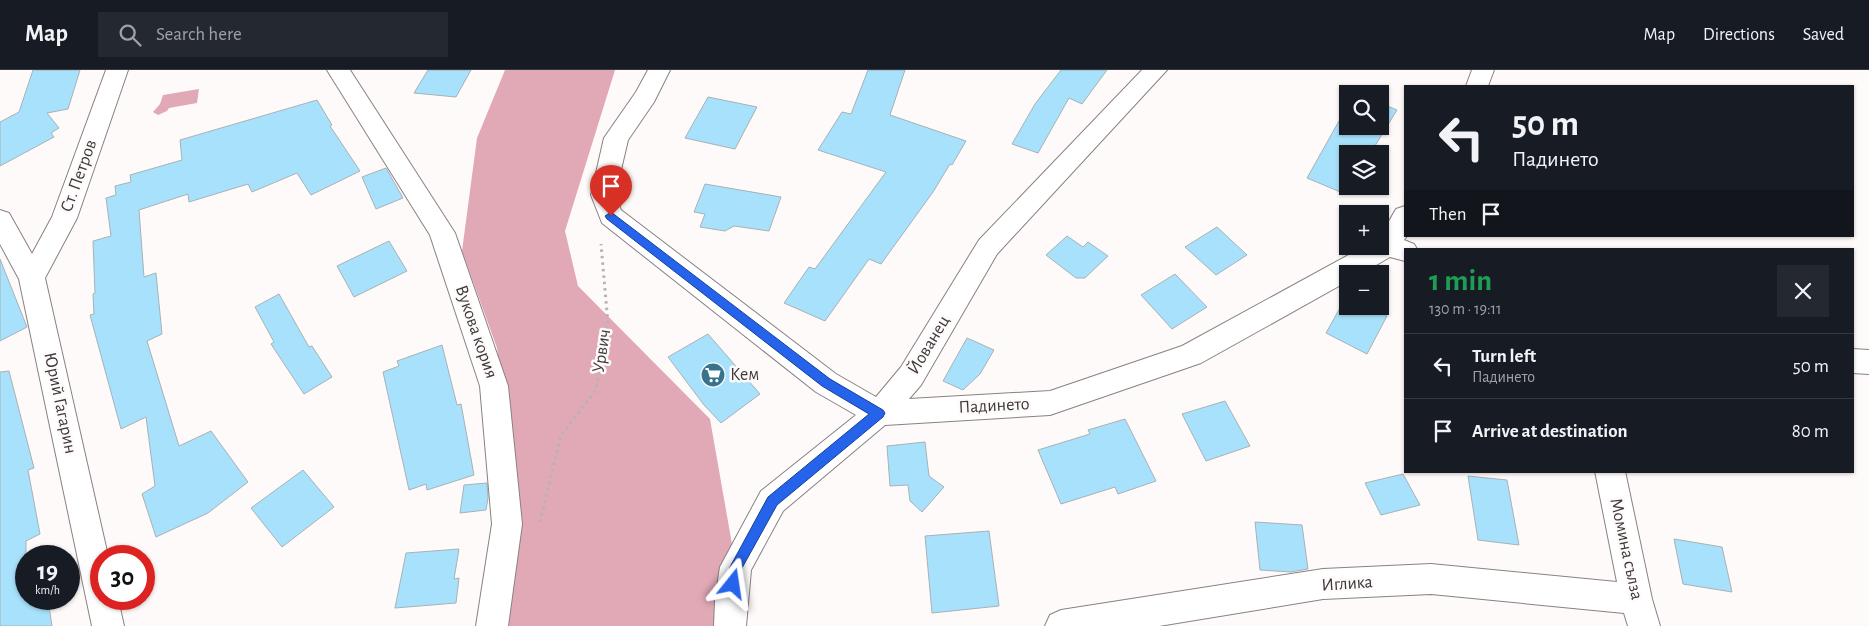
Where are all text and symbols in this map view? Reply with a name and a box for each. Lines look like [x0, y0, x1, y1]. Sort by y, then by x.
search box [98, 12, 448, 57]
icon: search [116, 21, 144, 49]
text: Map [25, 22, 68, 46]
text: Search here [156, 25, 242, 44]
text: Map [1644, 26, 1675, 44]
text: Directions [1703, 26, 1775, 44]
text: Saved [1803, 26, 1844, 44]
map controls [1339, 85, 1389, 315]
button: search [1339, 85, 1389, 135]
icon: left [1429, 105, 1494, 170]
text: 50 m [1512, 107, 1579, 142]
street label: Ст. Петров [58, 137, 100, 215]
button: layers [1339, 145, 1389, 195]
text: Падинето [1512, 148, 1599, 170]
pin [590, 165, 632, 216]
icon: arrive [597, 172, 625, 200]
icon: arrive [1477, 200, 1505, 228]
button: + [1339, 205, 1389, 255]
text: Then [1429, 205, 1467, 224]
button: − [1339, 265, 1389, 315]
button: close [1777, 265, 1829, 317]
text: 1 min [1429, 266, 1492, 296]
street label: Вукова кория [452, 283, 500, 381]
text: 130 m · 19:11 [1429, 301, 1502, 317]
street label: Йованец [903, 311, 954, 377]
street label: Урвич [590, 328, 614, 374]
text: Turn left [1472, 347, 1536, 366]
street label: Юрий Гагарин [40, 351, 80, 455]
icon: left [1429, 352, 1457, 380]
text: 50 m [1793, 357, 1829, 376]
supermarket icon: Кем [700, 362, 726, 388]
place label: Кем [730, 366, 759, 384]
text: Падинето [1472, 369, 1535, 385]
street label: Падинето [958, 395, 1030, 417]
icon: arrive [1429, 417, 1457, 445]
text: Arrive at destination [1472, 422, 1628, 441]
text: 80 m [1792, 422, 1829, 441]
street label: Момина сълза [1606, 497, 1646, 601]
speed limit sign: 30 [90, 545, 155, 610]
position arrow [706, 557, 758, 609]
text: 19 [37, 559, 58, 584]
street label: Иглика [1321, 573, 1373, 595]
text: km/h [35, 584, 60, 596]

